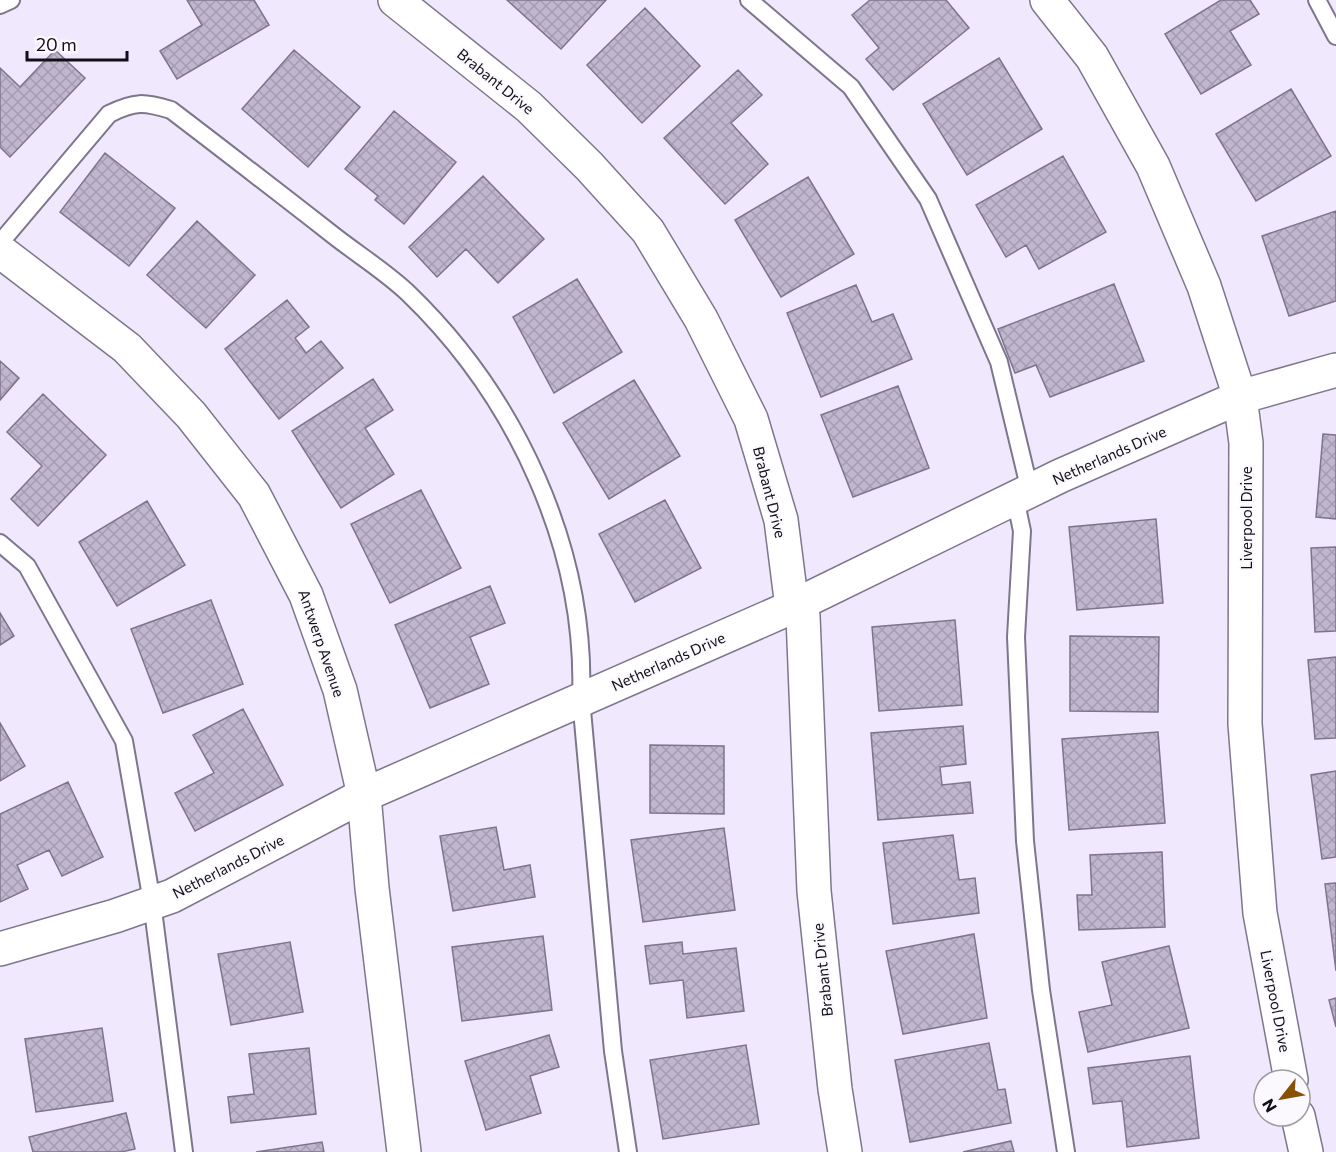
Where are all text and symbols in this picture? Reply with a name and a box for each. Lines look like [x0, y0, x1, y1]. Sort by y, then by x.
scale bar [27, 24, 128, 62]
text: 20 m [36, 33, 77, 55]
street label: Brabant Drive [454, 44, 538, 118]
street label: Netherlands Drive [1049, 422, 1169, 488]
street label: Brabant Drive [750, 444, 790, 540]
street label: Liverpool Drive [1237, 466, 1255, 570]
street label: Antwerp Avenue [295, 587, 349, 699]
street label: Netherlands Drive [608, 628, 728, 694]
street label: Netherlands Drive [169, 830, 287, 902]
street label: Brabant Drive [808, 922, 836, 1018]
street label: Liverpool Drive [1257, 948, 1295, 1054]
north arrow [1252, 1068, 1312, 1128]
text: N [1257, 1096, 1280, 1116]

